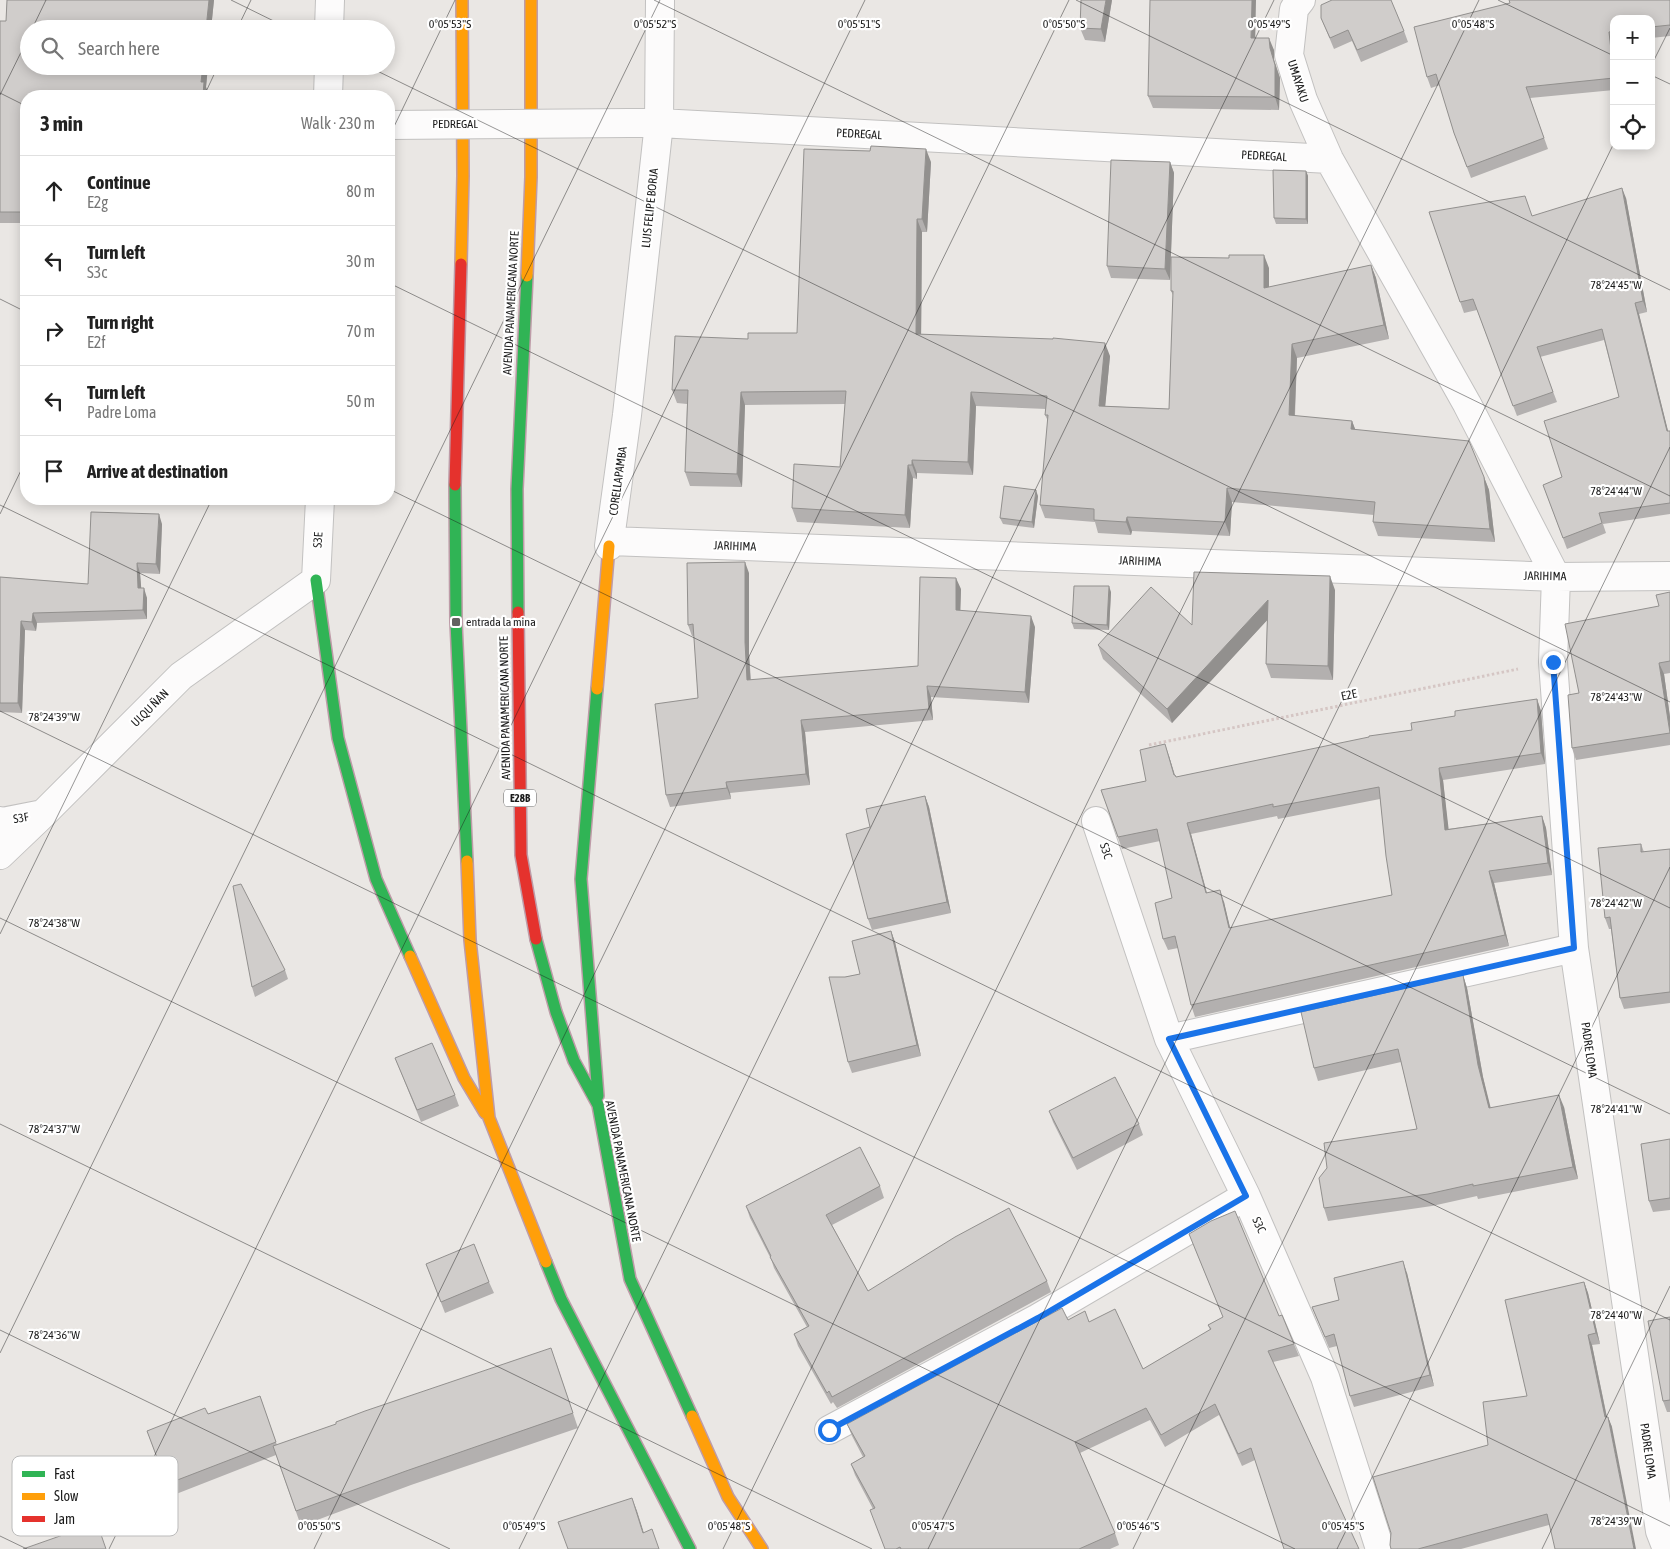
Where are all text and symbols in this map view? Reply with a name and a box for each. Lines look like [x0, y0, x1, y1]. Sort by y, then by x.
map controls [1610, 15, 1655, 150]
button: + [1610, 15, 1655, 60]
text: 0°05'53"S [429, 17, 471, 31]
text: 0°05'52"S [634, 17, 676, 31]
text: 0°05'51"S [838, 17, 880, 31]
text: 0°05'50"S [1043, 17, 1085, 31]
text: 0°05'49"S [1248, 17, 1290, 31]
text: 0°05'48"S [1452, 17, 1494, 31]
search box [20, 20, 395, 75]
icon: search [38, 34, 66, 62]
text: Search here [78, 37, 160, 59]
street label: UMAYAKU [1285, 58, 1311, 104]
button: − [1610, 60, 1655, 105]
button: locate [1610, 105, 1655, 150]
text: 3 min [40, 111, 83, 135]
text: Walk · 230 m [301, 114, 375, 132]
street label: PEDREGAL [432, 117, 478, 131]
street label: PEDREGAL [836, 126, 883, 142]
street label: PEDREGAL [1241, 148, 1288, 164]
street label: LUIS FELIPE BORJA [639, 167, 661, 249]
text: Continue [87, 171, 151, 193]
icon: ahead [40, 177, 68, 205]
text: 80 m [346, 182, 375, 200]
text: E2g [87, 193, 108, 211]
street label: AVENIDA PANAMERICANA NORTE [500, 231, 522, 375]
text: Turn left [87, 241, 145, 263]
icon: left [40, 247, 68, 275]
text: 30 m [346, 252, 375, 270]
text: S3c [87, 263, 107, 281]
text: 78°24'45"W [1590, 278, 1642, 292]
text: Turn right [87, 311, 154, 333]
icon: right [40, 317, 68, 345]
text: 70 m [346, 322, 375, 340]
text: E2f [87, 333, 106, 351]
text: Turn left [87, 381, 145, 403]
icon: left [40, 387, 68, 415]
text: 50 m [346, 392, 375, 410]
text: Padre Loma [87, 403, 156, 421]
street label: CORELLAPAMBA [606, 446, 630, 516]
icon: arrive [40, 457, 68, 485]
text: Arrive at destination [87, 460, 228, 482]
text: 78°24'44"W [1590, 484, 1642, 498]
street label: S3E [311, 532, 325, 548]
street label: JARIHIMA [713, 538, 757, 554]
street label: JARIHIMA [1118, 553, 1162, 569]
street label: JARIHIMA [1524, 569, 1567, 583]
place label: entrada la mina [466, 615, 536, 629]
marker: entrada la mina [450, 616, 462, 628]
street label: AVENIDA PANAMERICANA NORTE [497, 636, 513, 780]
route end [1542, 651, 1565, 674]
street label: ULQU ÑAN [128, 686, 172, 730]
street label: E2E [1340, 687, 1358, 703]
text: 78°24'43"W [1590, 690, 1642, 704]
text: 78°24'39"W [28, 710, 80, 724]
road number: E28B [504, 790, 536, 806]
street label: S3F [12, 810, 30, 826]
street label: S3C [1097, 841, 1115, 861]
text: 78°24'42"W [1590, 896, 1642, 910]
text: 78°24'38"W [28, 916, 80, 930]
street label: PADRE LOMA [1578, 1021, 1600, 1079]
street label: AVENIDA PANAMERICANA NORTE [602, 1099, 644, 1243]
text: 78°24'41"W [1590, 1102, 1642, 1116]
text: 78°24'37"W [28, 1122, 80, 1136]
street label: S3C [1249, 1215, 1269, 1236]
text: 78°24'40"W [1590, 1308, 1642, 1322]
text: 78°24'36"W [28, 1328, 80, 1342]
route start [818, 1419, 841, 1442]
street label: PADRE LOMA [1637, 1422, 1659, 1480]
legend [12, 1456, 178, 1536]
text: Fast [54, 1466, 75, 1482]
text: Slow [54, 1488, 79, 1504]
text: Jam [54, 1511, 75, 1527]
text: 78°24'39"W [1590, 1514, 1642, 1528]
text: 0°05'50"S [298, 1519, 340, 1533]
text: 0°05'49"S [503, 1519, 545, 1533]
text: 0°05'48"S [708, 1519, 750, 1533]
text: 0°05'47"S [912, 1519, 954, 1533]
text: 0°05'46"S [1117, 1519, 1159, 1533]
text: 0°05'45"S [1322, 1519, 1364, 1533]

